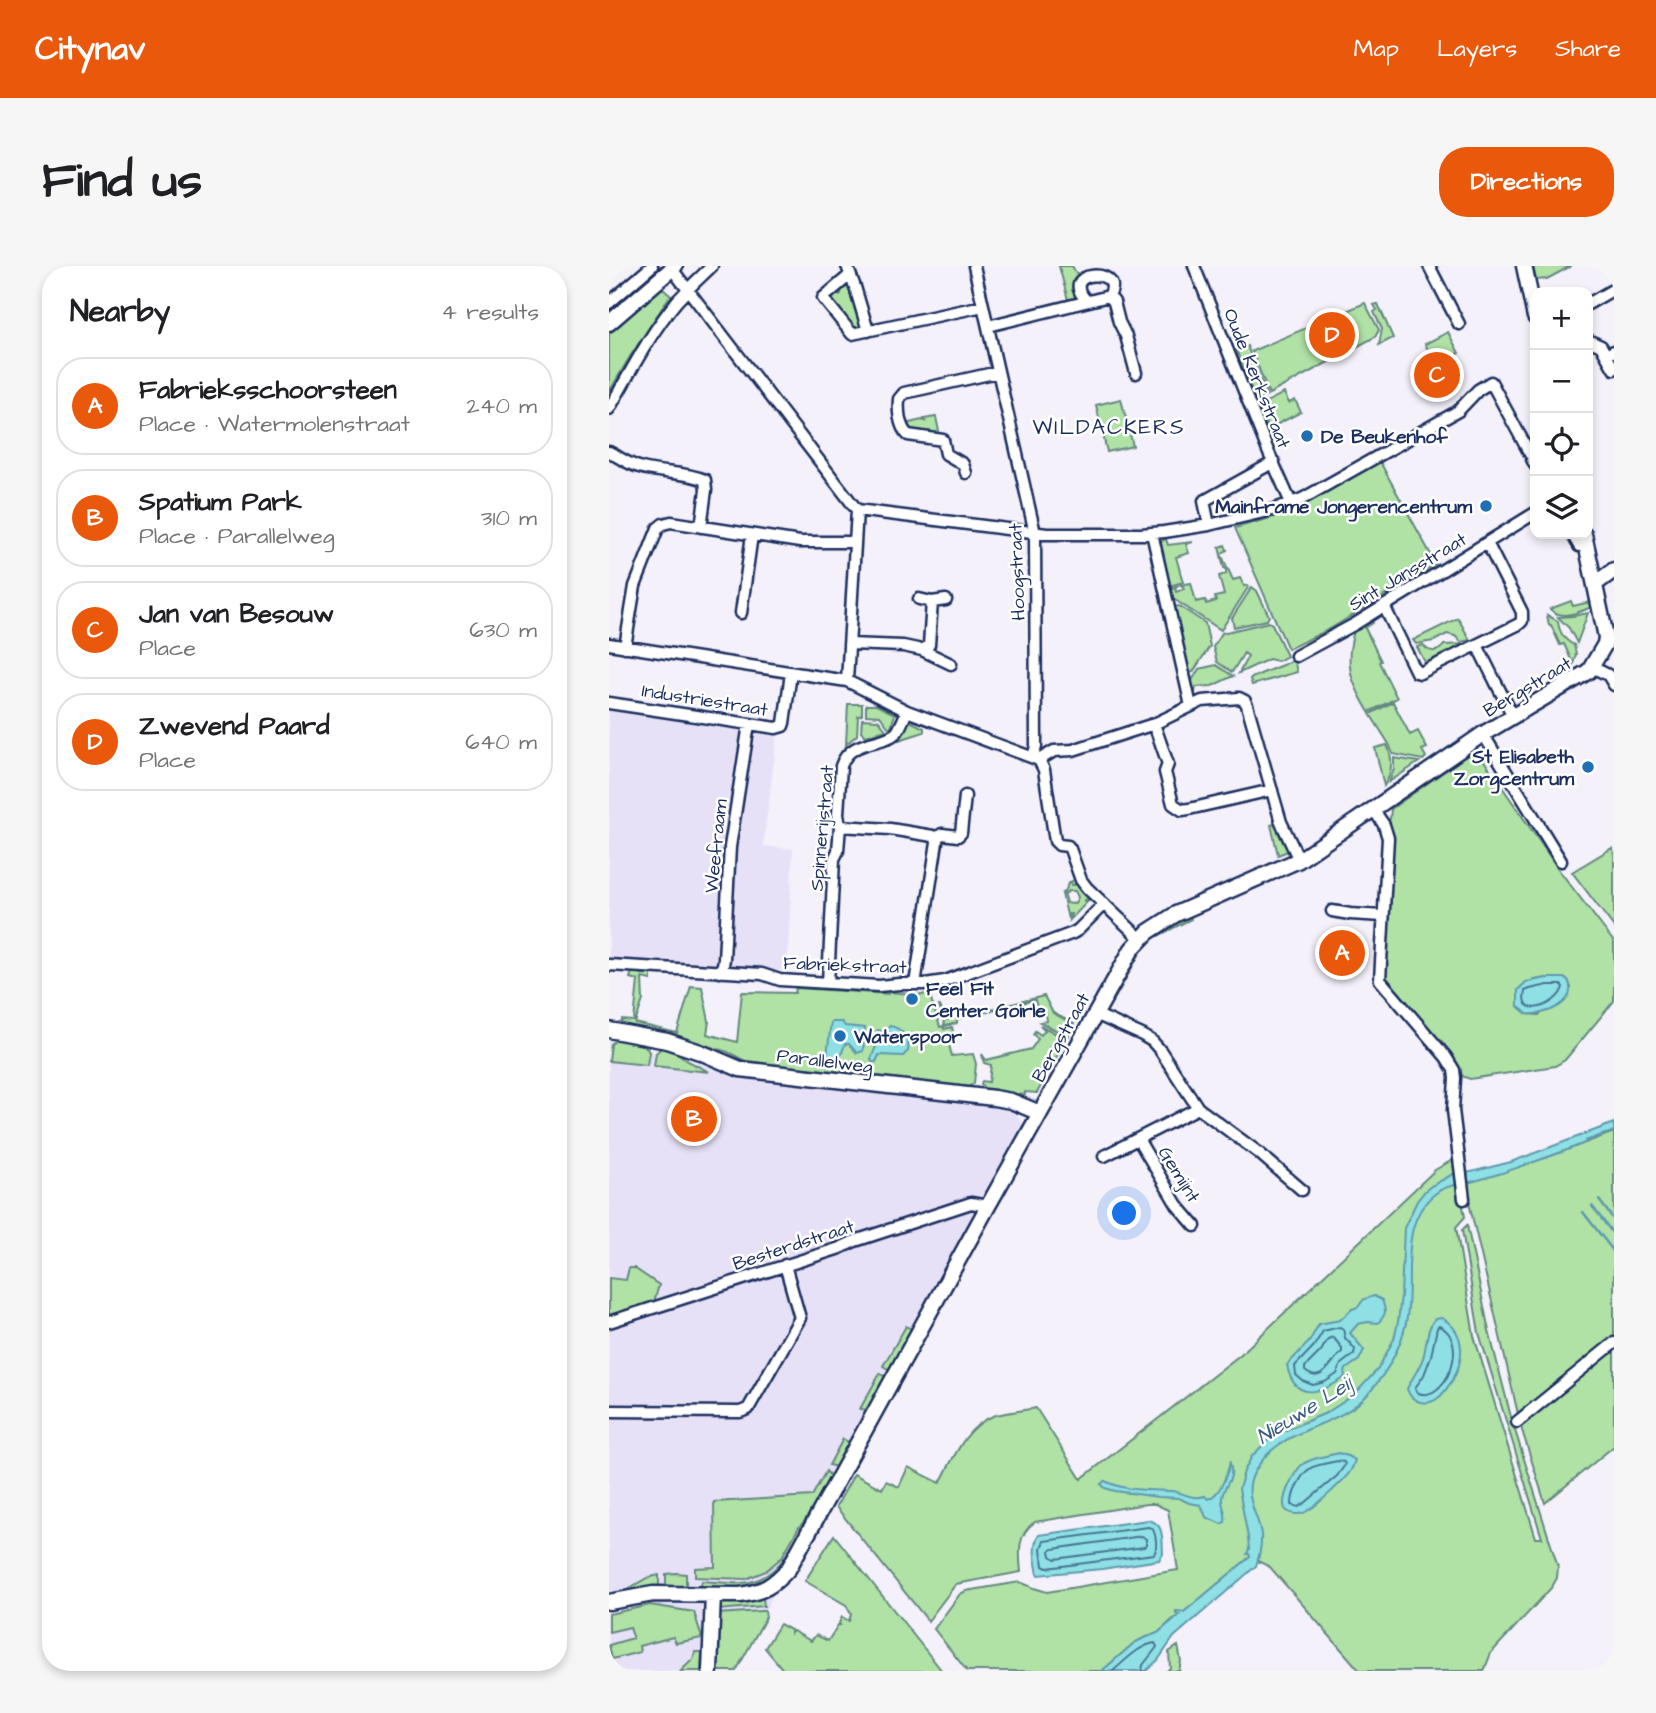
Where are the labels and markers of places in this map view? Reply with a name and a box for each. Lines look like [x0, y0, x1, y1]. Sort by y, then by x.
pin: D [1309, 309, 1355, 361]
pin: C [1414, 349, 1460, 401]
place label: De Beukenhof [1321, 424, 1448, 451]
marker: De Beukenhof [1299, 428, 1315, 444]
place label: Mainframe Jongerencentrum [1215, 494, 1473, 522]
marker: Mainframe Jongerencentrum [1478, 498, 1494, 514]
place label: St Elisabeth Zorgcentrum [1454, 744, 1575, 794]
marker: St Elisabeth Zorgcentrum [1580, 759, 1596, 775]
pin: A [1319, 927, 1365, 979]
place label: Feel Fit Center Goirle [926, 976, 1046, 1025]
marker: Feel Fit Center Goirle [904, 991, 920, 1007]
place label: Waterspoor [853, 1024, 962, 1051]
marker: Waterspoor [832, 1028, 848, 1044]
pin: B [671, 1093, 717, 1145]

